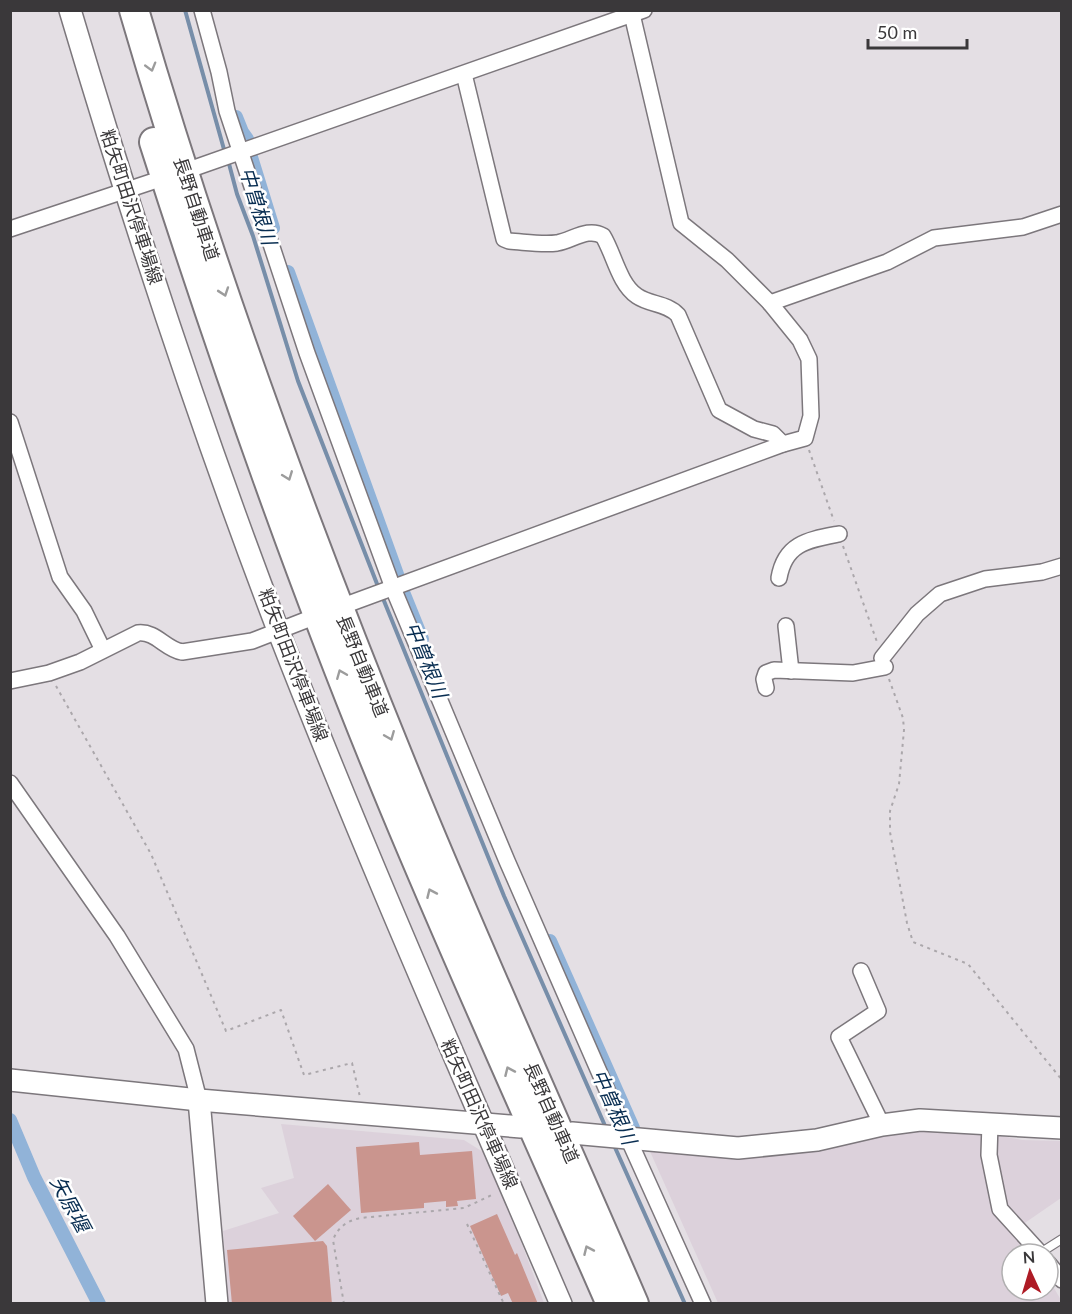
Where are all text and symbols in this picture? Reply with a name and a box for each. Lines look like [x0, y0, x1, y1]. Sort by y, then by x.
scale bar [868, 12, 967, 50]
text: 50 m [877, 21, 917, 43]
one-way arrow [144, 61, 156, 72]
street label: 粕矢町田沢停車場線 [96, 126, 167, 287]
street label: 長野自動車道 [170, 154, 224, 263]
water label: 中曽根川 [236, 164, 283, 249]
one-way arrow [217, 286, 229, 297]
one-way arrow [281, 470, 294, 481]
street label: 粕矢町田沢停車場線 [255, 585, 333, 744]
street label: 長野自動車道 [332, 611, 393, 720]
water label: 中曽根川 [401, 618, 454, 703]
one-way arrow [336, 669, 348, 680]
one-way arrow [383, 730, 395, 741]
one-way arrow [427, 888, 439, 899]
street label: 粕矢町田沢停車場線 [437, 1035, 523, 1192]
street label: 長野自動車道 [520, 1059, 584, 1166]
water label: 中曽根川 [588, 1065, 643, 1150]
one-way arrow [505, 1067, 517, 1078]
water label: 矢原堰 [46, 1171, 97, 1239]
north arrow [1000, 1242, 1060, 1302]
one-way arrow [583, 1245, 595, 1256]
text: N [1022, 1247, 1036, 1266]

